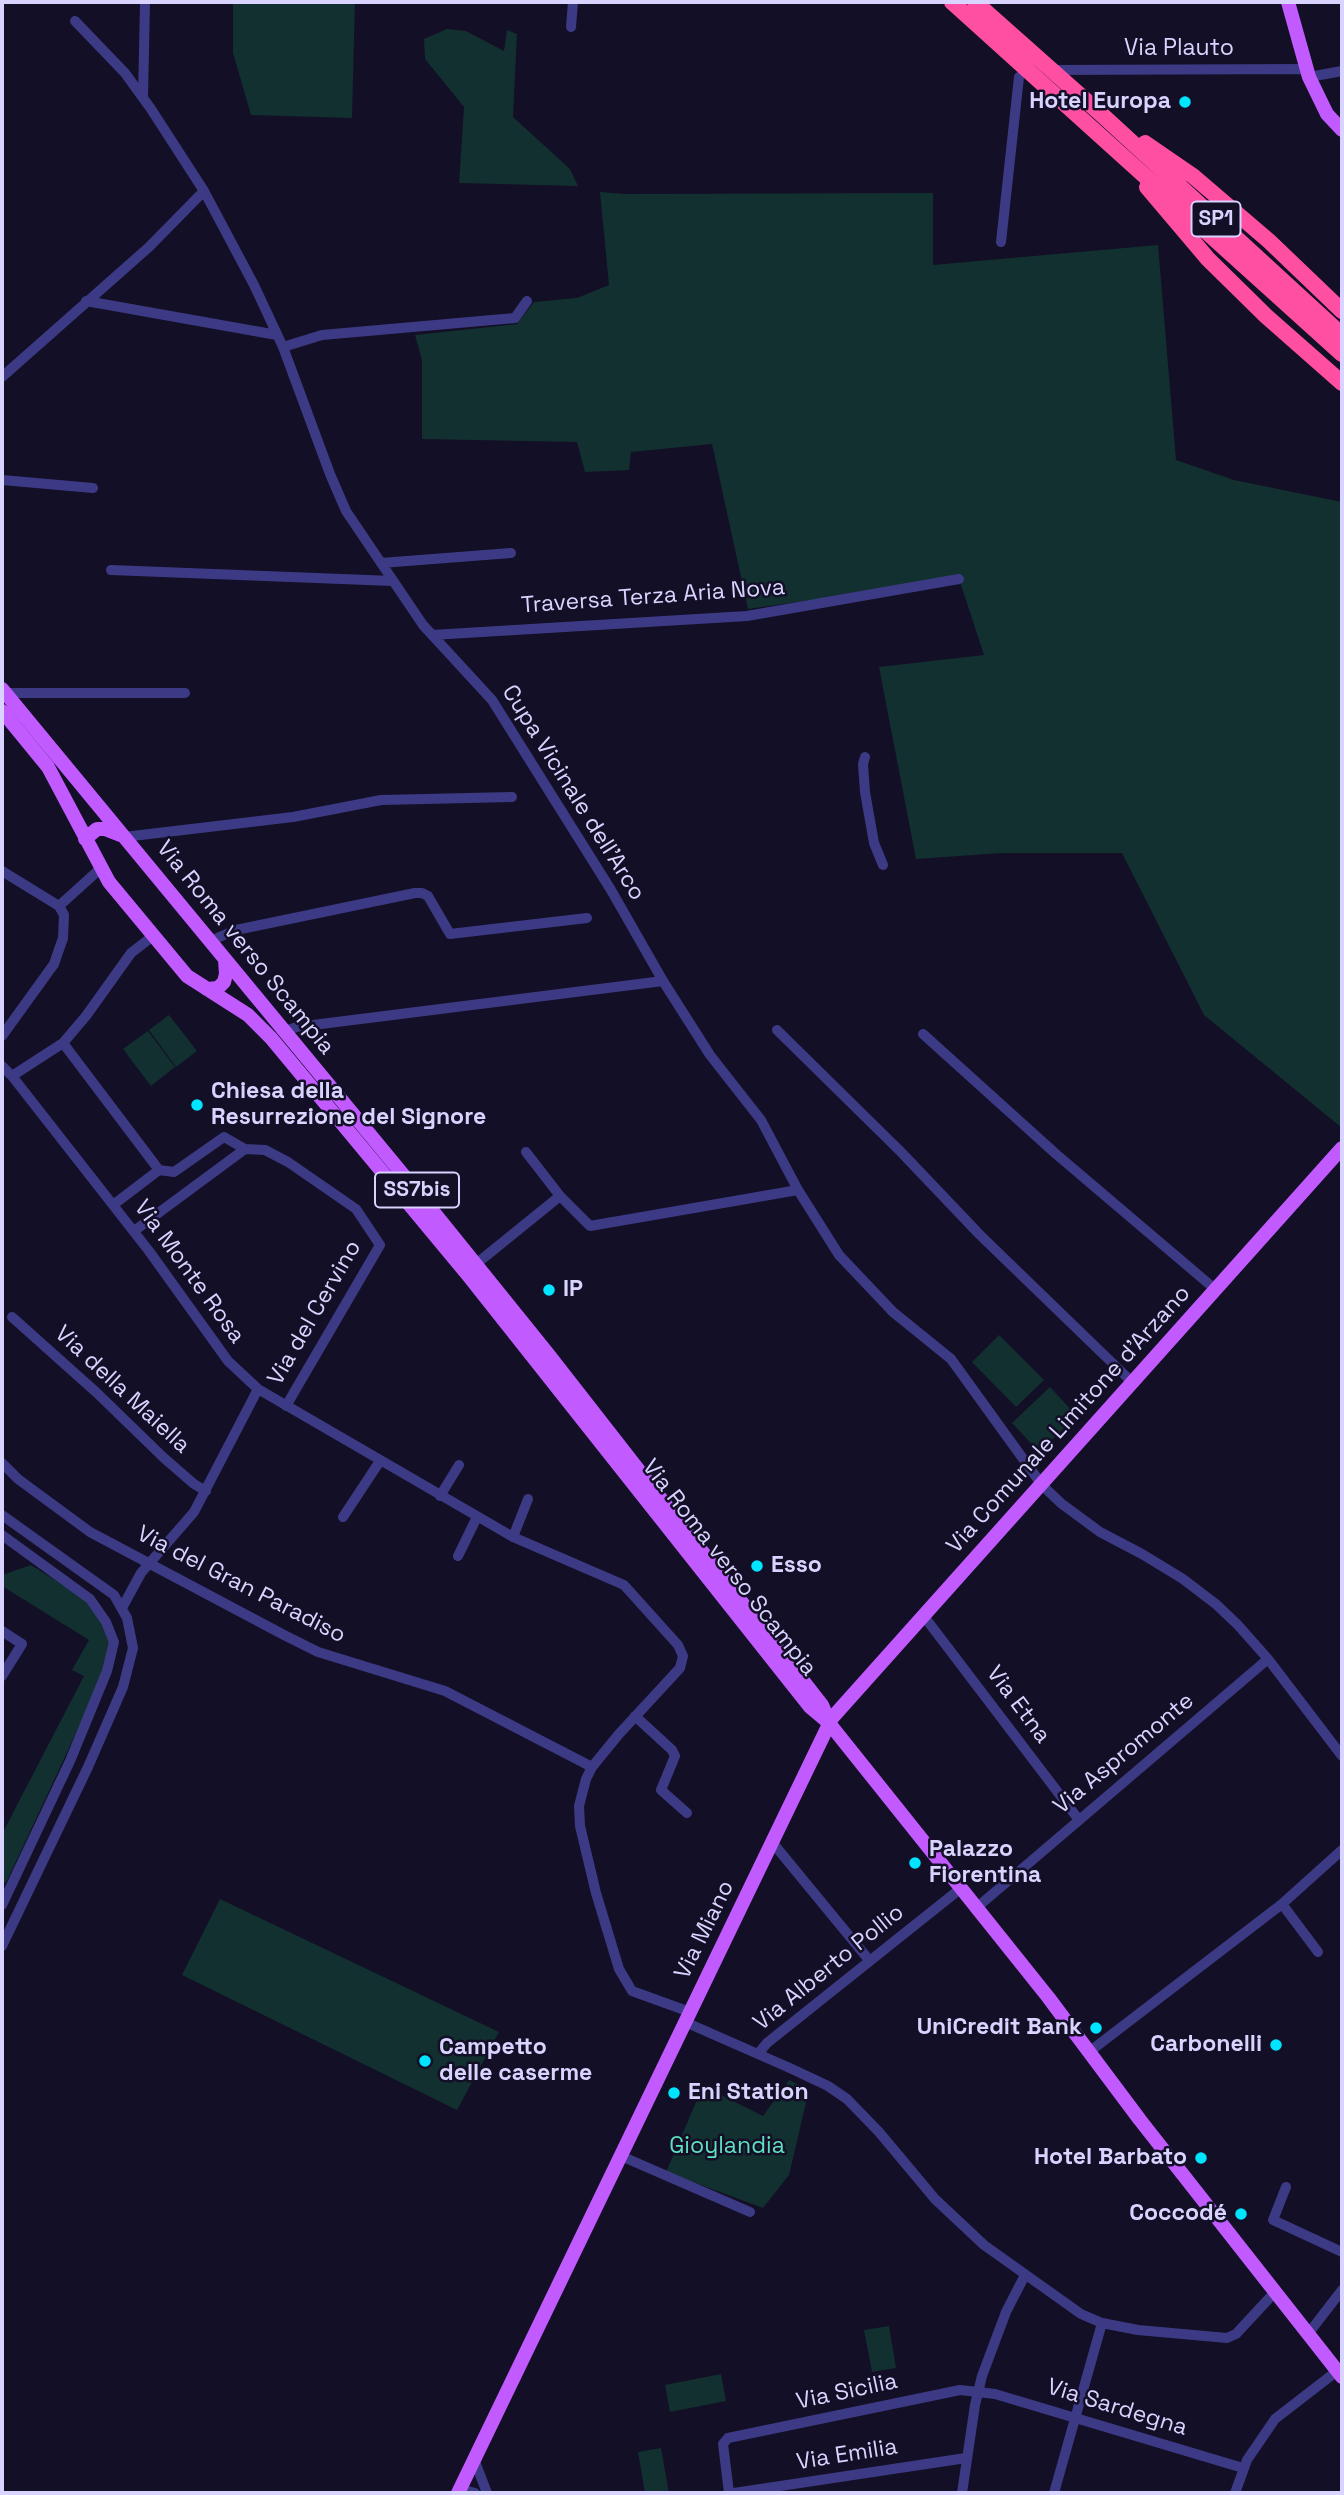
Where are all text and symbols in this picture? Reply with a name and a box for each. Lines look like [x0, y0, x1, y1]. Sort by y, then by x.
street label: Via Plauto [1124, 35, 1234, 63]
place label: Hotel Europa [1029, 88, 1171, 116]
marker: Hotel Europa [1177, 94, 1193, 110]
road number: SP1 [1192, 202, 1240, 236]
street label: Traversa Terza Aria Nova [520, 574, 786, 620]
street label: Cupa Vicinale dell'Arco [495, 680, 651, 906]
street label: Via Roma verso Scampia [150, 835, 340, 1061]
place label: Chiesa della Resurrezione del Signore [211, 1078, 486, 1132]
marker: Chiesa della Resurrezione del Signore [189, 1097, 205, 1113]
road number: SS7bis [375, 1172, 459, 1208]
street label: Via Monte Rosa [128, 1195, 250, 1349]
street label: Via del Cervino [262, 1236, 368, 1390]
place label: IP [563, 1276, 583, 1304]
street label: Via Comunale Limitone d'Arzano [941, 1280, 1197, 1560]
marker: IP [541, 1282, 557, 1298]
street label: Via della Maiella [49, 1320, 195, 1460]
street label: Via Roma verso Scampia [636, 1454, 822, 1682]
street label: Via del Gran Paradiso [132, 1520, 350, 1650]
place label: Esso [771, 1552, 822, 1580]
marker: Esso [749, 1558, 765, 1574]
street label: Via Etna [980, 1661, 1056, 1749]
street label: Via Aspromonte [1048, 1687, 1200, 1821]
place label: Palazzo Fiorentina [929, 1836, 1041, 1890]
marker: Palazzo Fiorentina [907, 1855, 923, 1871]
street label: Via Miano [669, 1876, 741, 1984]
street label: Via Alberto Pollio [748, 1899, 910, 2037]
place label: UniCredit Bank [917, 2014, 1082, 2042]
marker: UniCredit Bank [1088, 2020, 1104, 2036]
place label: Carbonelli [1150, 2031, 1262, 2059]
place label: Campetto delle caserme [439, 2034, 592, 2088]
marker: Carbonelli [1268, 2037, 1284, 2053]
marker: Campetto delle caserme [417, 2053, 433, 2069]
place label: Eni Station [688, 2079, 809, 2107]
marker: Eni Station [666, 2085, 682, 2101]
park label: Gioylandia [669, 2133, 785, 2161]
place label: Hotel Barbato [1034, 2144, 1187, 2172]
marker: Hotel Barbato [1193, 2150, 1209, 2166]
place label: Coccodé [1129, 2200, 1227, 2228]
marker: Coccodé [1233, 2206, 1249, 2222]
street label: Via Sicilia [794, 2368, 900, 2416]
street label: Via Sardegna [1044, 2374, 1190, 2442]
street label: Via Emilia [795, 2433, 899, 2477]

